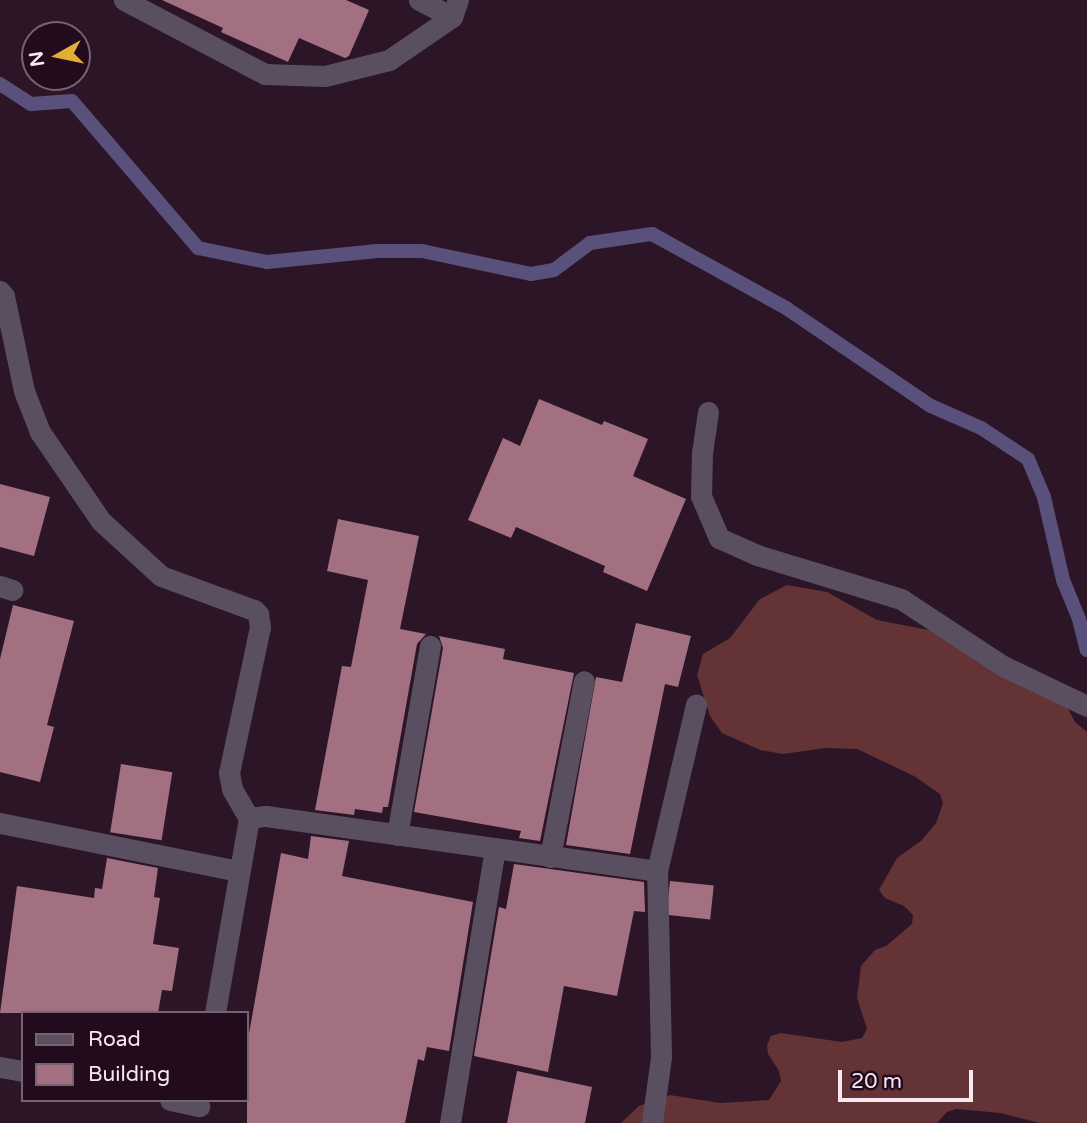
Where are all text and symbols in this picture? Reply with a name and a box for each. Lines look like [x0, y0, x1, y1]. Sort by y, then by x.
north arrow [21, 21, 91, 91]
text: N [25, 50, 49, 68]
legend [21, 1011, 248, 1102]
text: Road [88, 1027, 141, 1052]
scale bar [842, 1056, 977, 1100]
text: Building [88, 1062, 170, 1087]
text: 20 m [851, 1069, 902, 1094]

